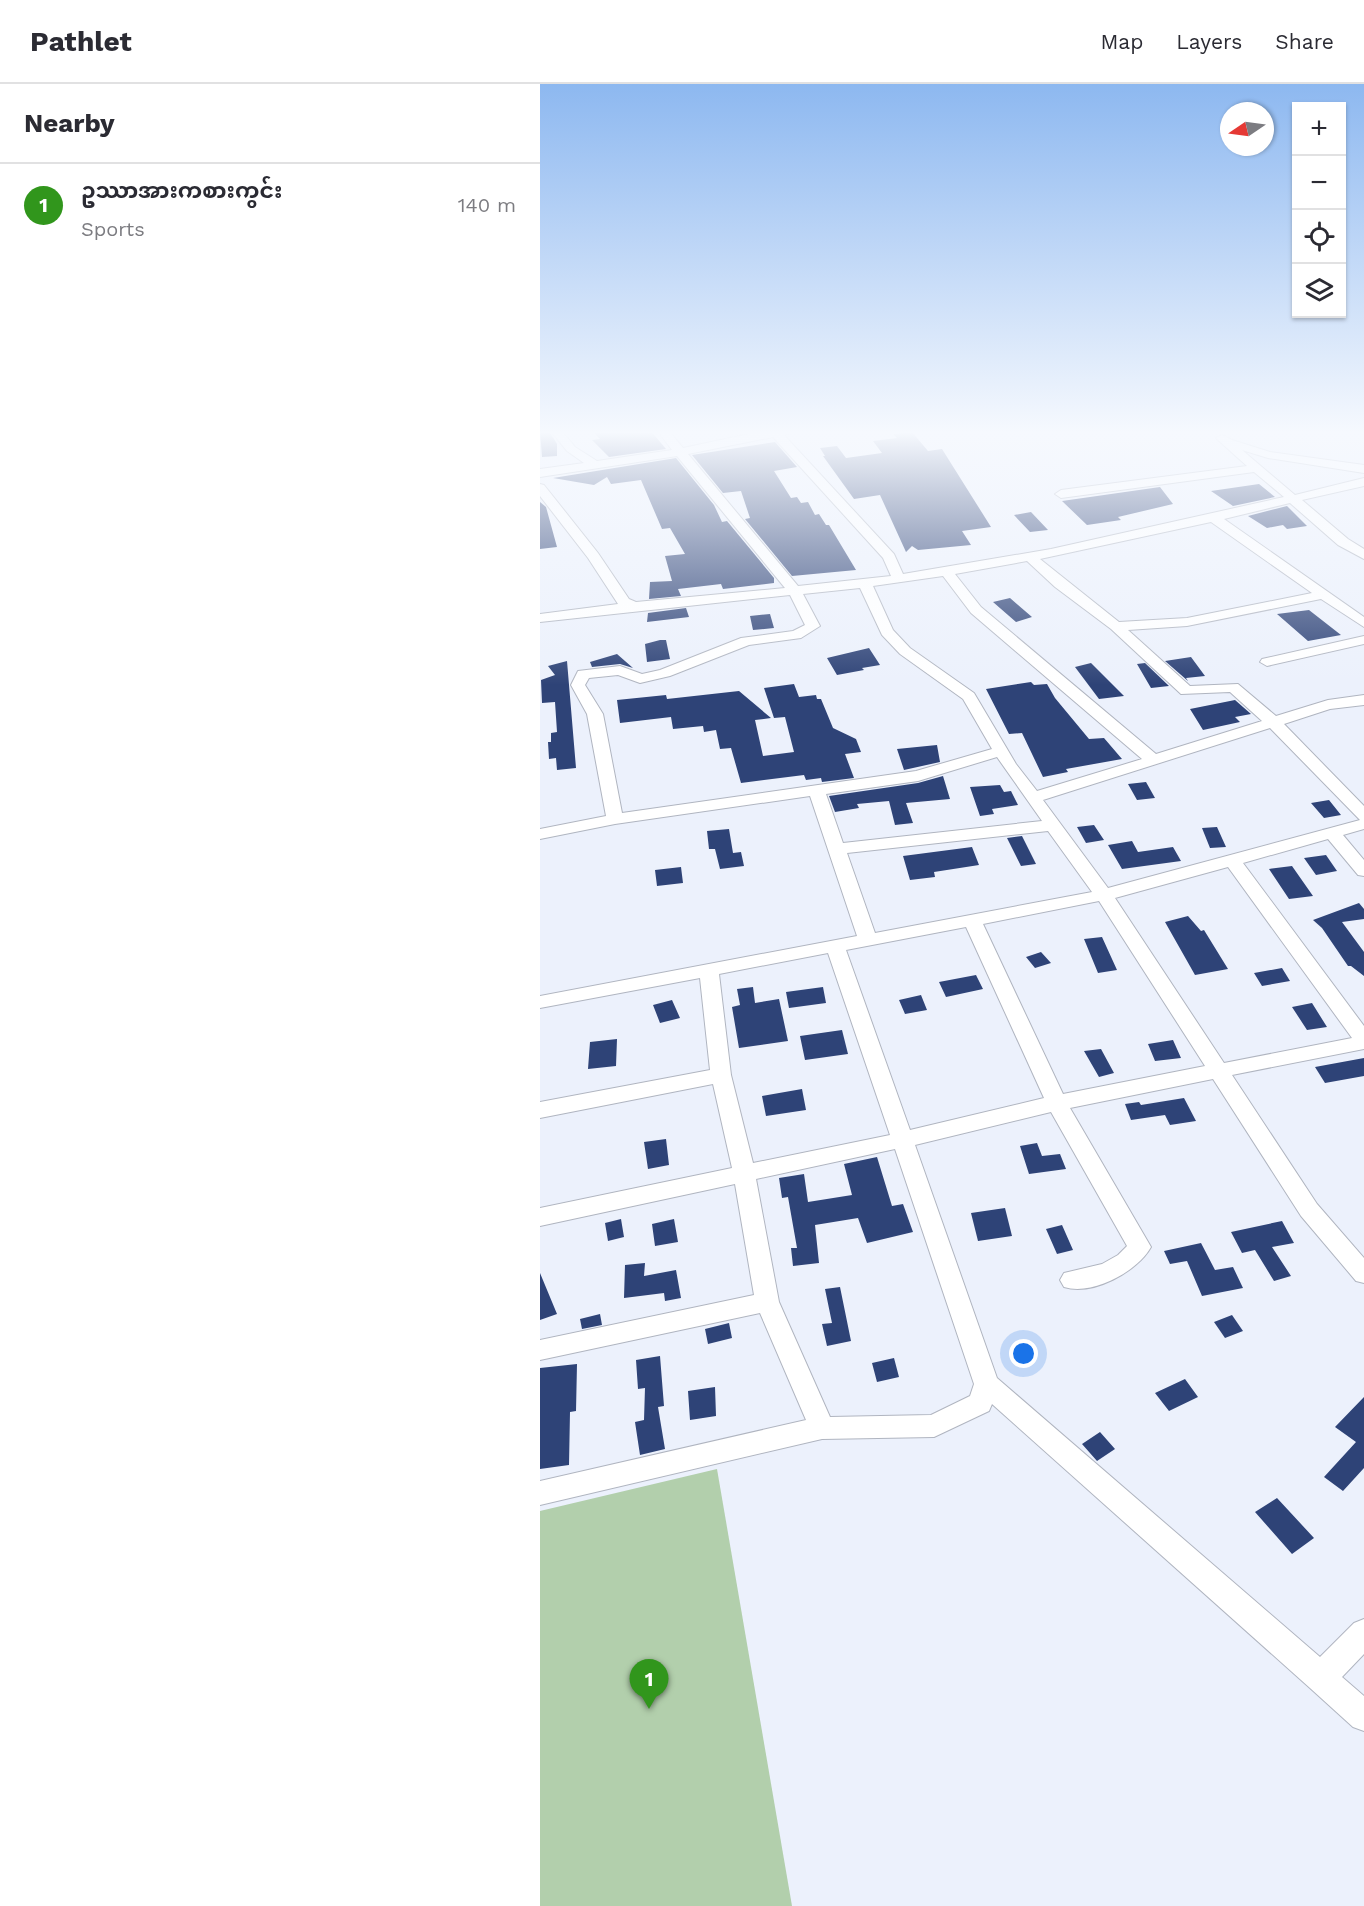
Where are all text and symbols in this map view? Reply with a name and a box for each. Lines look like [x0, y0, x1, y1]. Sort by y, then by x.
text: Pathlet [30, 25, 132, 58]
text: Map [1100, 29, 1143, 54]
text: Layers [1176, 29, 1242, 54]
text: Share [1275, 29, 1334, 54]
north arrow [1220, 102, 1274, 156]
map controls [1292, 102, 1346, 318]
button: + [1292, 102, 1346, 156]
text: Nearby [24, 108, 115, 138]
button: − [1292, 156, 1346, 210]
text: ဥဿာ‌အားကစားကွင်း [81, 178, 282, 203]
text: 1 [39, 193, 48, 217]
text: 140 m [458, 193, 516, 217]
button: locate [1292, 210, 1346, 264]
text: Sports [81, 217, 145, 241]
button: layers [1292, 264, 1346, 318]
your location [1009, 1339, 1038, 1368]
pin: 1 [630, 1660, 668, 1709]

